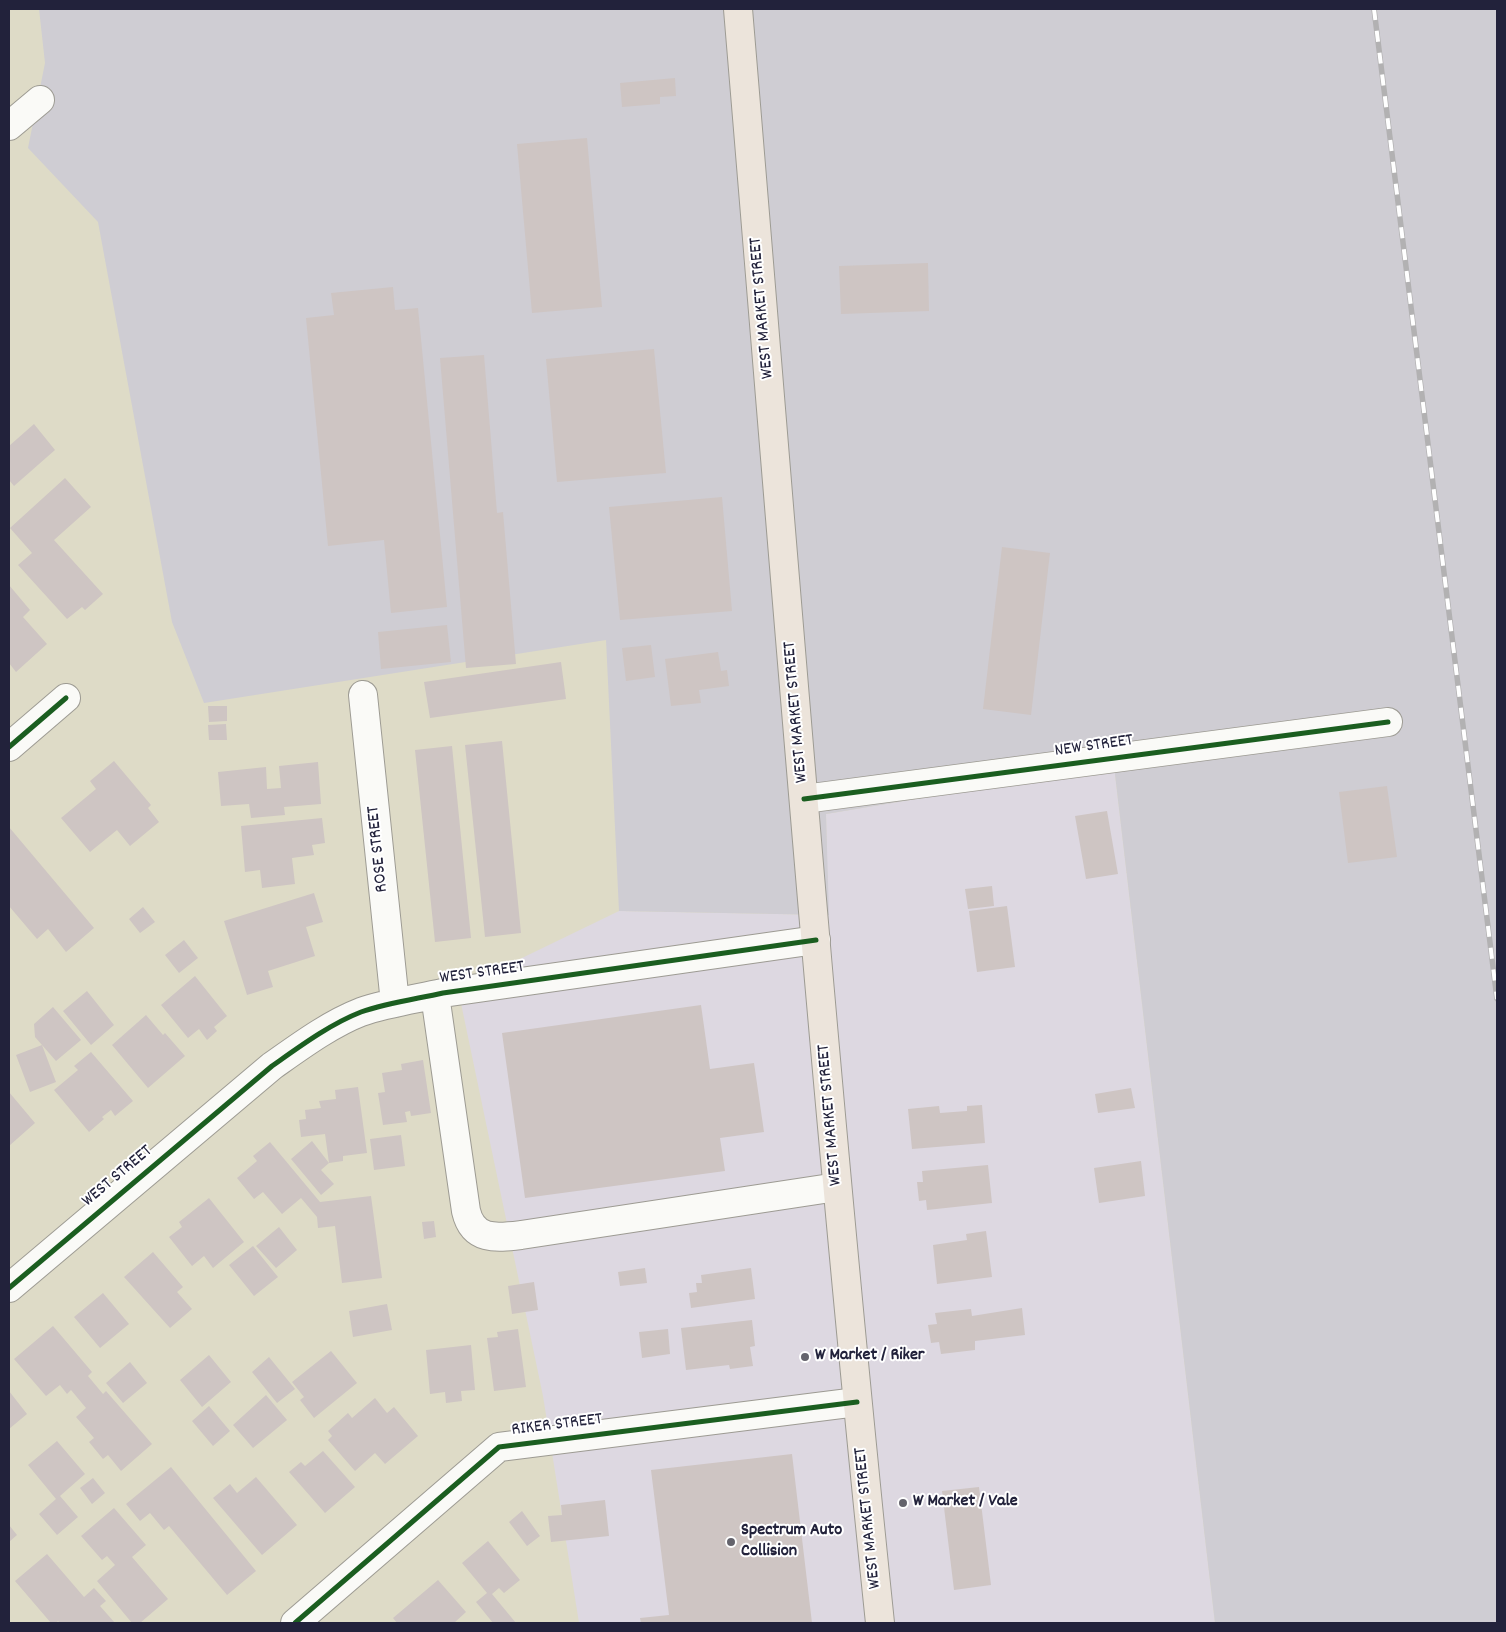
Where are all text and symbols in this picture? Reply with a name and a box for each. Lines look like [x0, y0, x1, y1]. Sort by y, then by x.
street label: WEST MARKET STREET [746, 236, 780, 380]
street label: WEST MARKET STREET [780, 640, 814, 784]
street label: NEW STREET [1053, 731, 1135, 763]
street label: ROSE STREET [364, 805, 394, 893]
street label: WEST STREET [438, 957, 526, 991]
street label: WEST MARKET STREET [814, 1043, 848, 1187]
street label: WEST STREET [78, 1141, 158, 1213]
place label: W Market / Riker [815, 1346, 924, 1368]
marker: W Market / Riker [799, 1351, 811, 1363]
street label: RIKER STREET [510, 1410, 604, 1442]
street label: WEST MARKET STREET [851, 1446, 887, 1590]
place label: W Market / Vale [913, 1492, 1018, 1514]
marker: W Market / Vale [897, 1497, 909, 1509]
place label: Spectrum Auto Collision [741, 1521, 842, 1564]
marker: Spectrum Auto Collision [725, 1536, 737, 1548]

